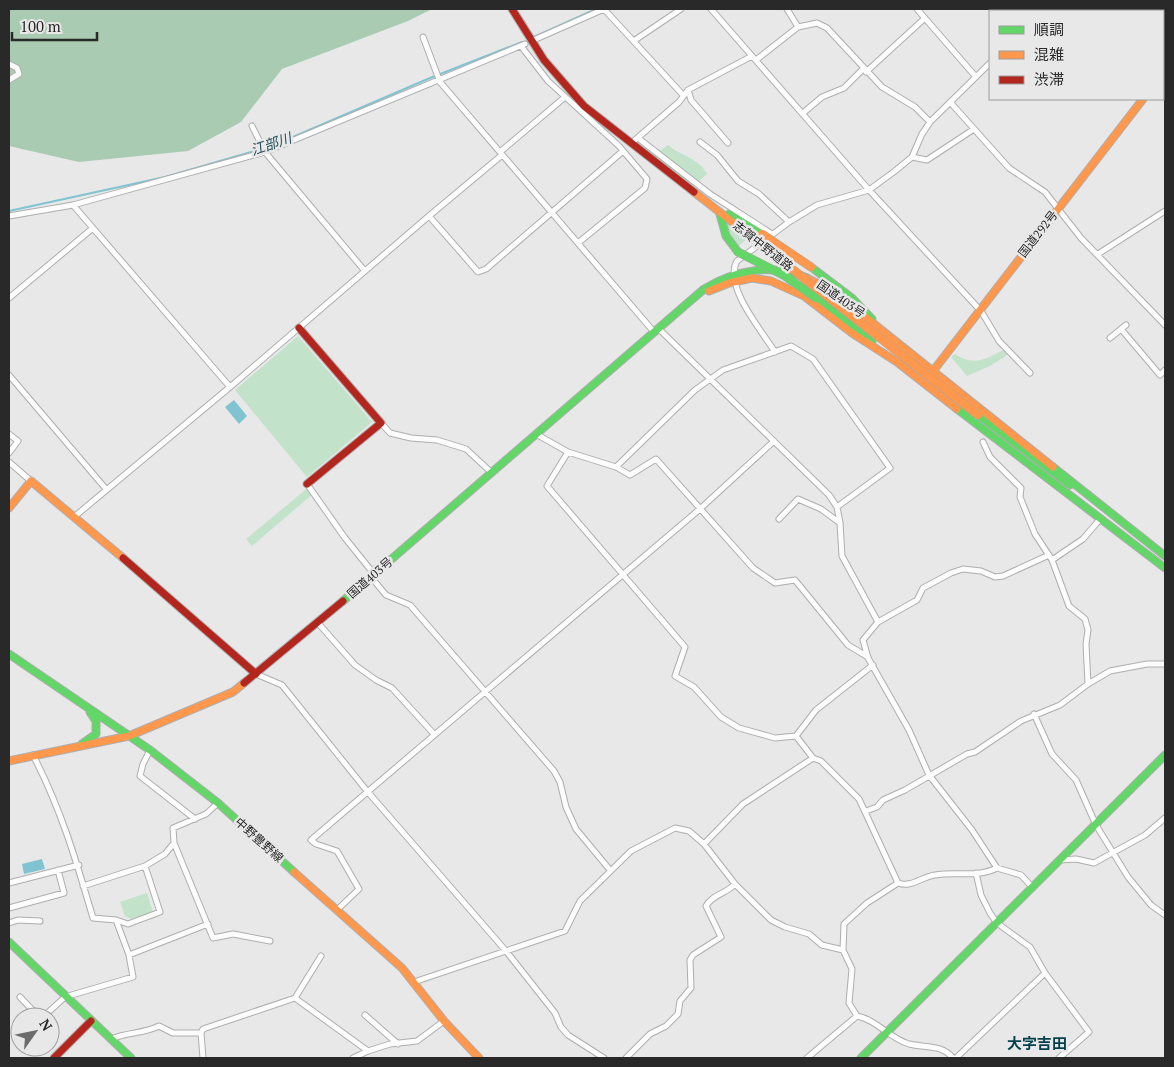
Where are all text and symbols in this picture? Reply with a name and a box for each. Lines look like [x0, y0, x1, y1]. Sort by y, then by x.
scale bar [12, 10, 98, 42]
legend [989, 10, 1164, 100]
text: 100 m [20, 16, 61, 36]
text: 順調 [1034, 19, 1064, 39]
text: 混雑 [1034, 44, 1064, 64]
text: 渋滞 [1034, 69, 1064, 89]
water label: 江部川 [248, 127, 296, 159]
street label: 国道292号 [1015, 207, 1061, 260]
street label: 志賀中野道路 [730, 218, 796, 274]
street label: 国道403号 [814, 277, 868, 321]
street label: 国道403号 [344, 554, 395, 601]
street label: 中野豊野線 [232, 814, 287, 865]
north arrow [10, 1007, 60, 1057]
text: N [35, 1015, 57, 1035]
district label: 大字吉田 [1007, 1033, 1067, 1053]

